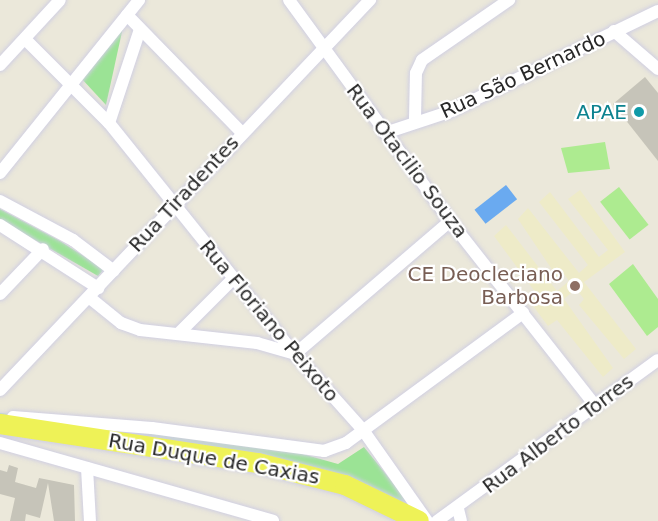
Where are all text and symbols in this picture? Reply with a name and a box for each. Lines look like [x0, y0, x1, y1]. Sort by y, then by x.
street label: Rua São Bernardo [437, 26, 609, 124]
street label: Rua Otacilio Souza [341, 79, 473, 243]
place label: APAE [576, 100, 627, 124]
marker: APAE [632, 105, 646, 119]
street label: Rua Tiradentes [124, 131, 244, 257]
street label: Rua Floriano Peixoto [194, 235, 344, 407]
place label: CE Deocleciano Barbosa [408, 262, 563, 309]
marker: CE Deocleciano Barbosa [568, 279, 582, 293]
street label: Rua Alberto Torres [478, 369, 638, 499]
street label: Rua Duque de Caxias [107, 429, 321, 489]

